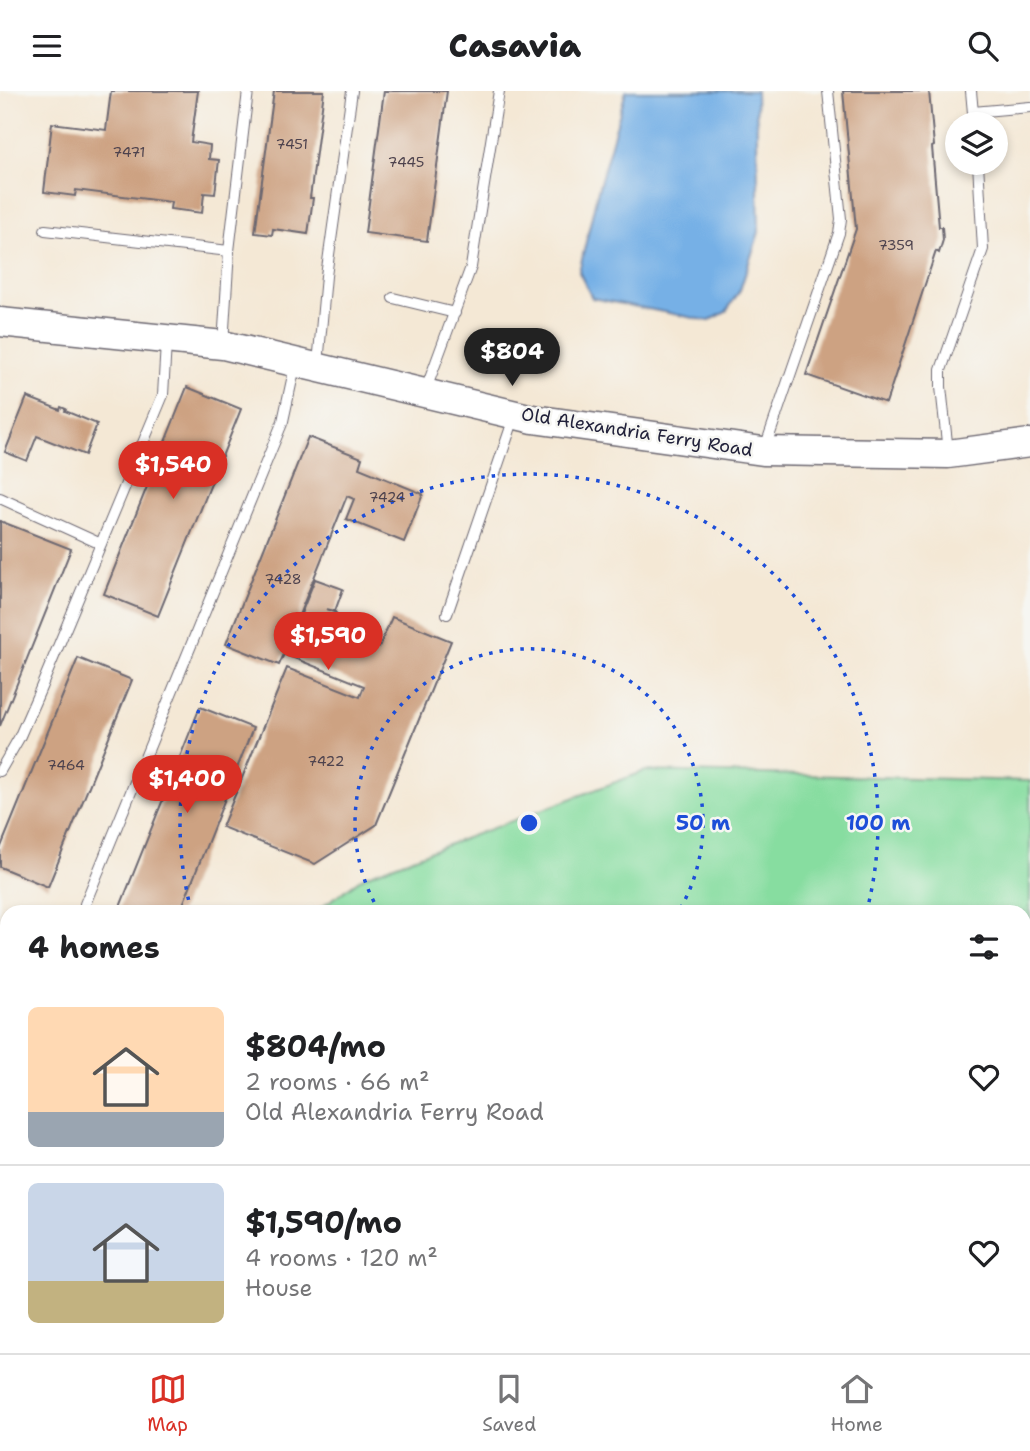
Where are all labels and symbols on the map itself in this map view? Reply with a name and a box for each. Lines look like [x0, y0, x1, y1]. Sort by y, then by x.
house number: 7451 [276, 135, 308, 153]
house number: 7471 [113, 143, 145, 161]
house number: 7445 [388, 153, 424, 171]
house number: 7359 [878, 236, 914, 254]
pin: $804 [471, 329, 553, 388]
street label: Old Alexandria Ferry Road [520, 402, 754, 462]
pin: $1,540 [116, 441, 230, 501]
house number: 7424 [369, 488, 406, 506]
house number: 7428 [264, 570, 302, 588]
pin: $1,590 [271, 613, 385, 672]
house number: 7422 [308, 752, 344, 770]
pin: $1,400 [130, 755, 244, 815]
house number: 7464 [47, 756, 85, 774]
text: 50 m [676, 809, 730, 837]
text: 100 m [846, 809, 910, 837]
centre of rings [517, 811, 541, 835]

